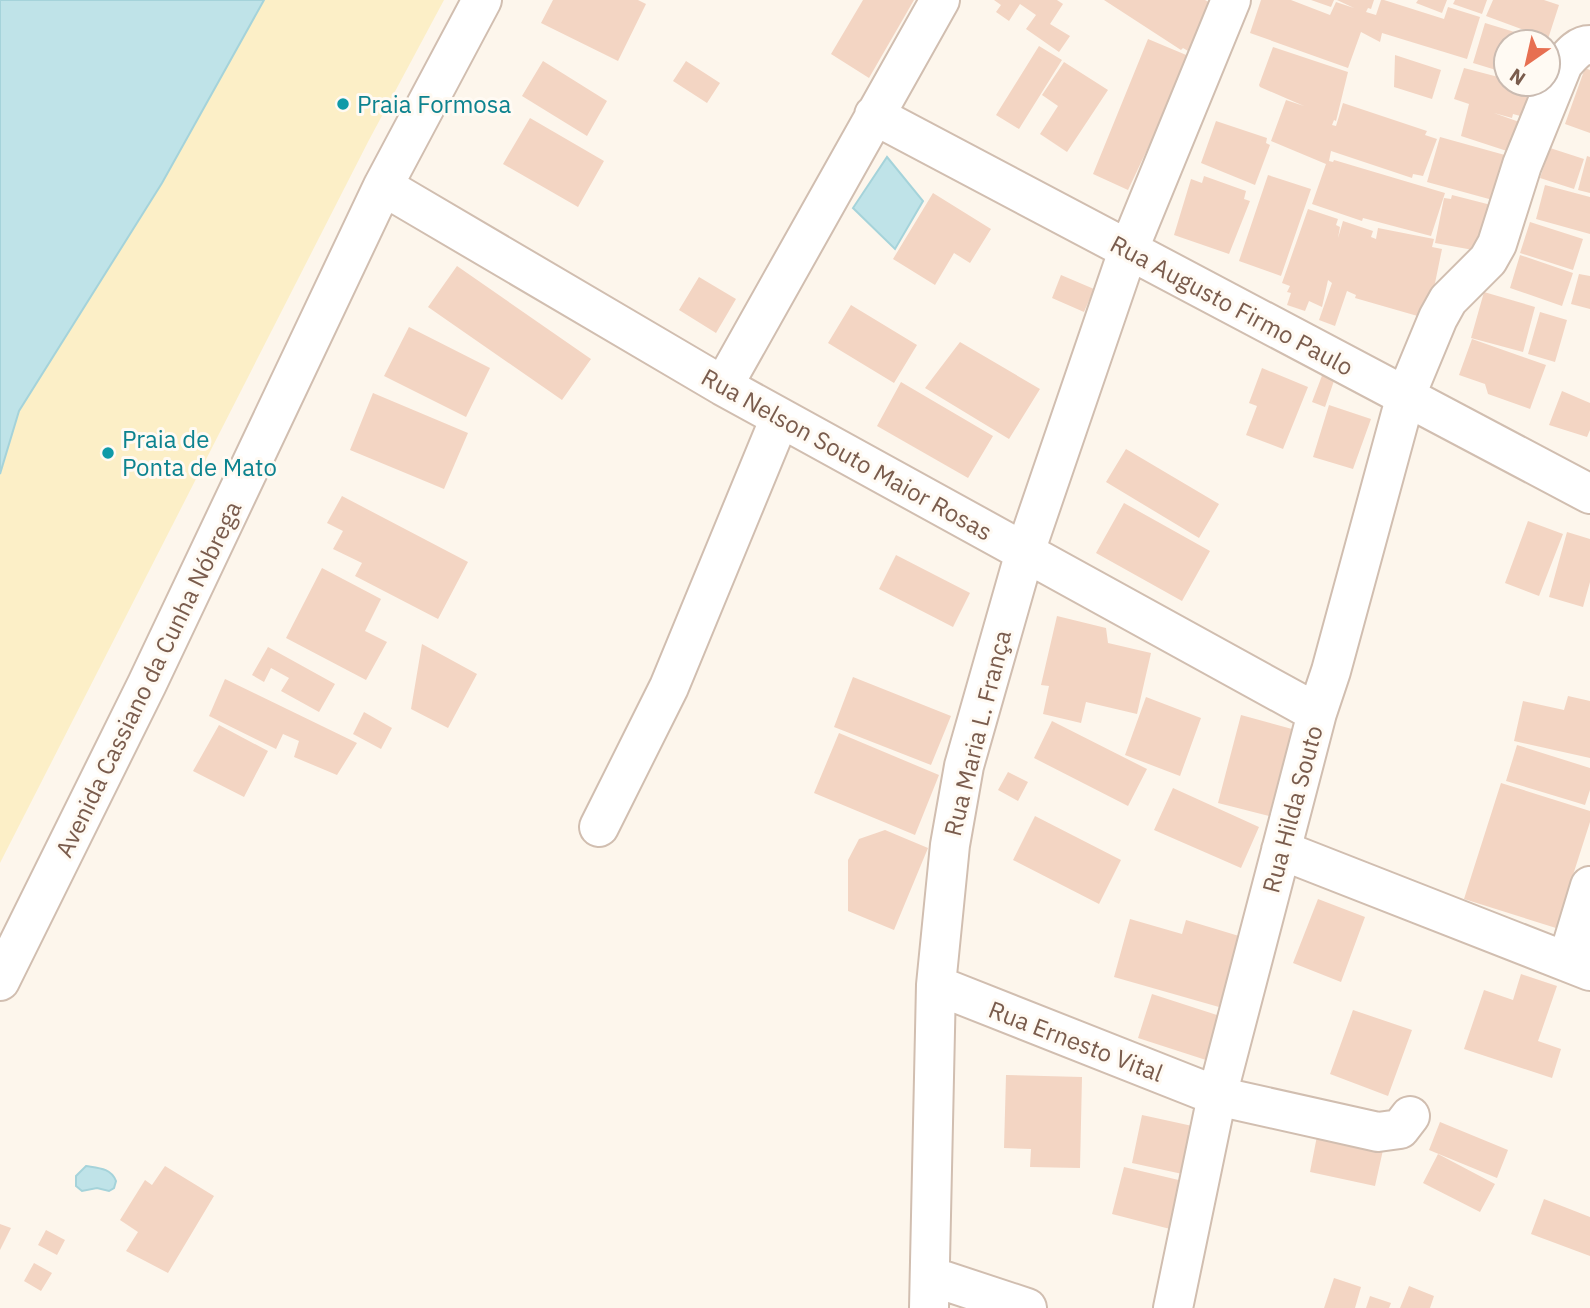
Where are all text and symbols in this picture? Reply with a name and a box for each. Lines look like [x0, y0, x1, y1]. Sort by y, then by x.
north arrow [1492, 28, 1562, 98]
text: N [1505, 63, 1530, 91]
place label: Praia Formosa [357, 88, 511, 120]
marker: Praia Formosa [335, 96, 351, 112]
street label: Rua Augusto Firmo Paulo [1105, 227, 1359, 383]
street label: Rua Nelson Souto Maior Rosas [696, 361, 998, 547]
place label: Praia de Ponta de Mato [122, 423, 277, 483]
marker: Praia de Ponta de Mato [100, 445, 116, 461]
street label: Avenida Cassiano da Cunha Nóbrega [48, 495, 248, 862]
street label: Rua Maria L. França [936, 627, 1018, 839]
street label: Rua Hilda Souto [1254, 722, 1330, 896]
street label: Rua Ernesto Vital [984, 993, 1168, 1089]

